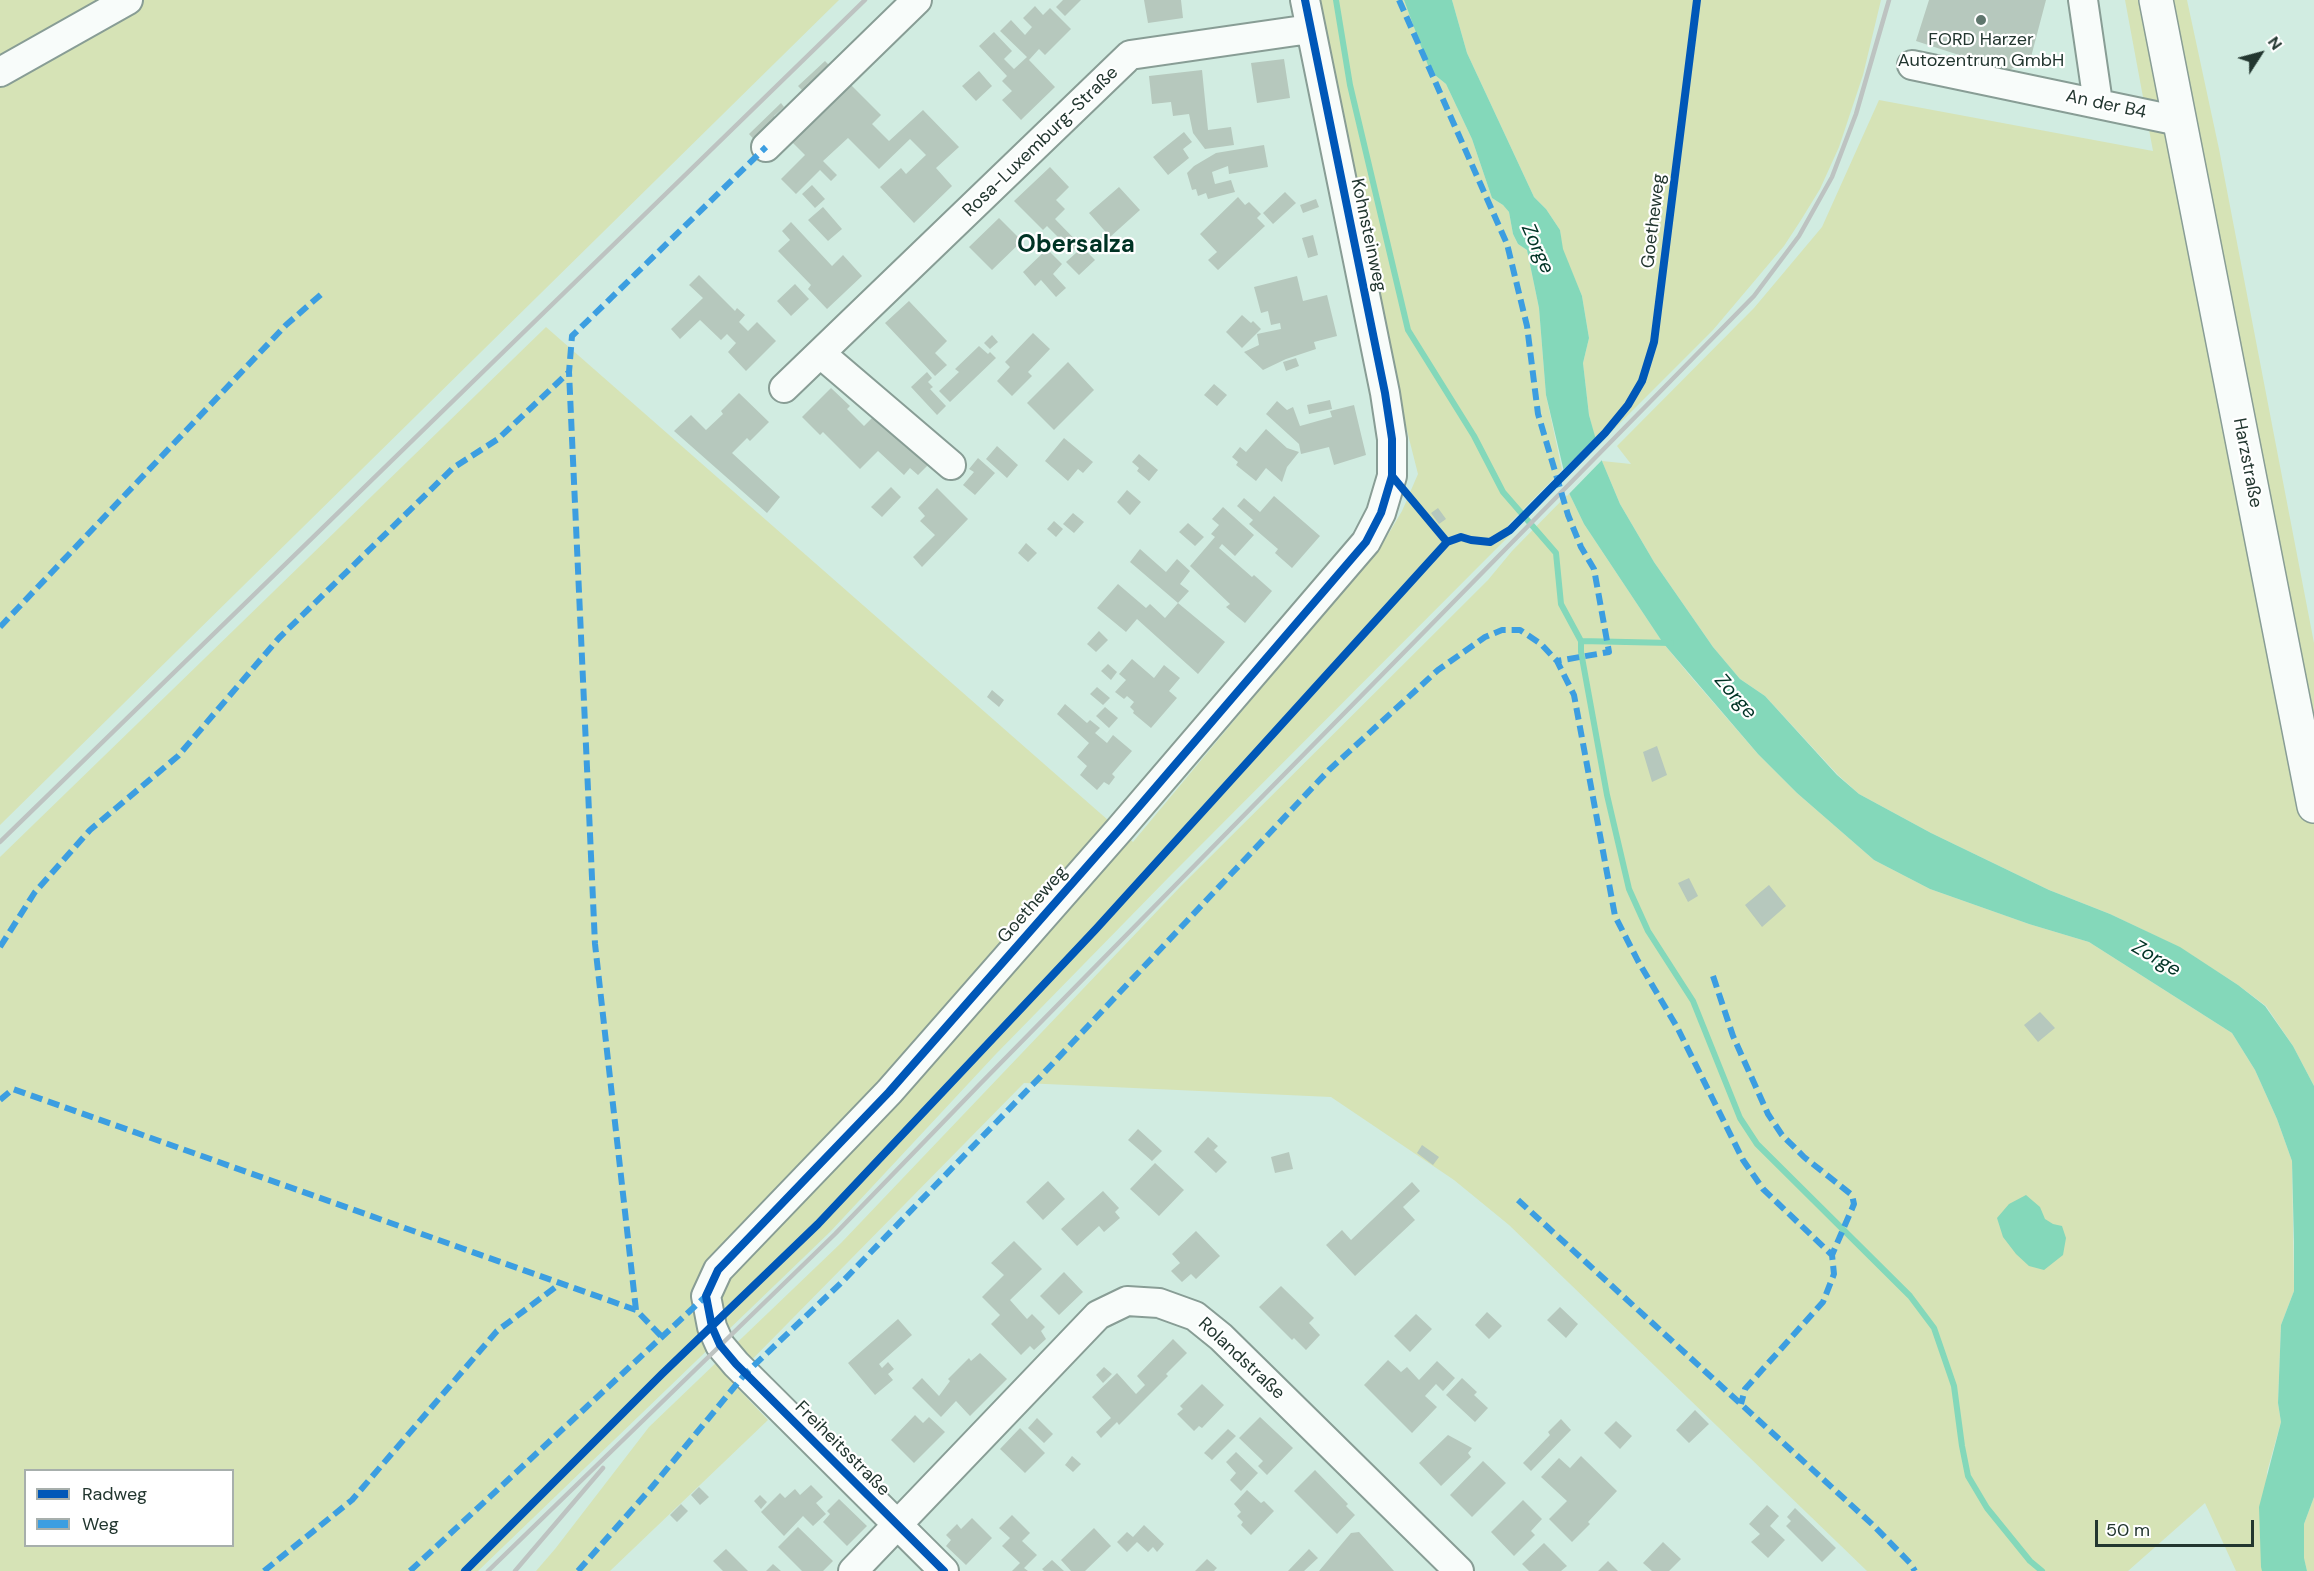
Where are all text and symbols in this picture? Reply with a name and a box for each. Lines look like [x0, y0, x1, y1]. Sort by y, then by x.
marker: FORD Harzer Autozentrum GmbH [1974, 13, 1988, 27]
north arrow [2230, 24, 2290, 84]
place label: FORD Harzer Autozentrum GmbH [1898, 29, 2064, 72]
text: N [2263, 32, 2287, 54]
street label: Rosa-Luxemburg-Straße [959, 62, 1123, 222]
street label: An der B4 [2064, 86, 2148, 124]
street label: Goetheweg [1637, 172, 1671, 270]
street label: Kohnsteinweg [1345, 176, 1391, 294]
water label: Zorge [1515, 220, 1559, 278]
district label: Obersalza [1017, 232, 1135, 260]
street label: Harzstraße [2228, 416, 2266, 510]
water label: Zorge [1709, 669, 1761, 725]
street label: Goetheweg [994, 862, 1072, 948]
water label: Zorge [2127, 936, 2185, 982]
street label: Rolandstraße [1193, 1314, 1289, 1404]
street label: Freiheitsstraße [790, 1397, 894, 1501]
legend [24, 1469, 234, 1547]
text: Radweg [82, 1482, 147, 1506]
scale bar [2098, 1508, 2257, 1546]
text: Weg [82, 1512, 119, 1536]
text: 50 m [2106, 1518, 2150, 1542]

